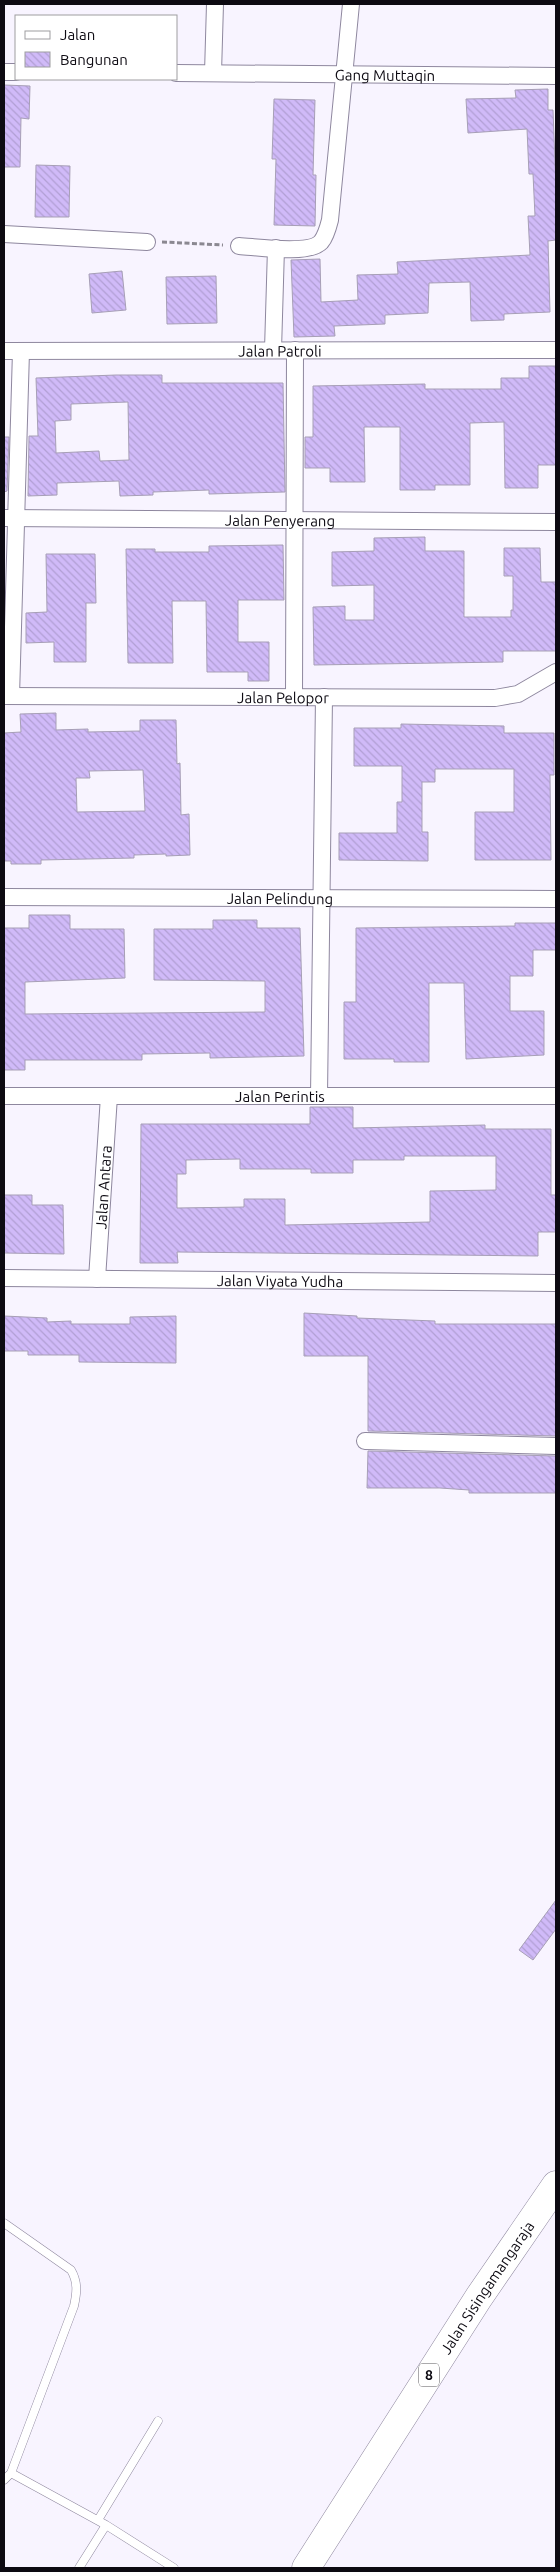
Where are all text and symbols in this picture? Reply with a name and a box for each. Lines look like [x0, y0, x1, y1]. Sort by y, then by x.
legend [15, 15, 178, 80]
text: Jalan [60, 26, 95, 43]
text: Bangunan [60, 51, 128, 68]
street label: Gang Muttaqin [335, 66, 435, 84]
street label: Jalan Patroli [238, 342, 322, 359]
street label: Jalan Penyerang [225, 511, 335, 529]
street label: Jalan Pelopor [237, 688, 329, 706]
street label: Jalan Pelindung [227, 889, 333, 907]
street label: Jalan Perintis [235, 1088, 325, 1105]
street label: Jalan Antara [92, 1145, 114, 1230]
street label: Jalan Viyata Yudha [217, 1271, 343, 1290]
street label: Jalan Sisingamangaraja [437, 2218, 537, 2357]
road number: 8 [419, 2364, 439, 2386]

